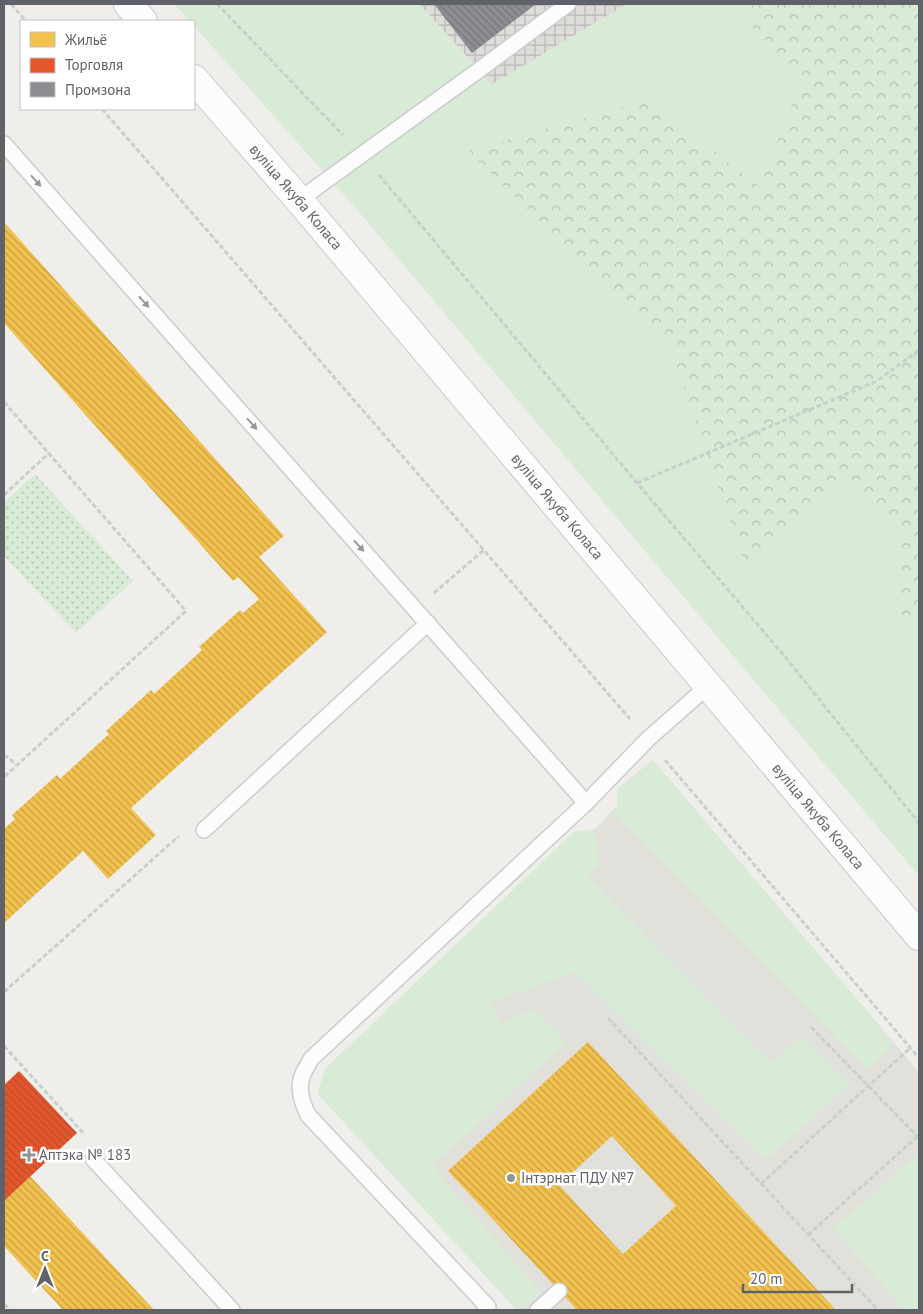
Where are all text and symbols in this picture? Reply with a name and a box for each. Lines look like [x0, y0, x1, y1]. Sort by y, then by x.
legend [20, 20, 195, 110]
text: Жильё [64, 30, 107, 49]
text: Торговля [65, 55, 123, 74]
text: Промзона [65, 80, 131, 99]
street label: вуліца Якуба Коласа [246, 140, 347, 254]
one-way arrow [30, 174, 42, 186]
one-way arrow [138, 296, 150, 308]
one-way arrow [246, 417, 257, 430]
street label: вуліца Якуба Коласа [507, 449, 608, 563]
one-way arrow [354, 539, 365, 552]
street label: вуліца Якуба Коласа [768, 759, 869, 873]
place label: Аптэка № 183 [39, 1145, 131, 1164]
marker: Аптэка № 183 [23, 1149, 35, 1161]
place label: Інтэрнат ПДУ №7 [521, 1168, 634, 1187]
marker: Інтэрнат ПДУ №7 [505, 1172, 517, 1184]
north arrow [20, 1244, 70, 1294]
text: С [41, 1247, 49, 1265]
scale bar [743, 1262, 852, 1294]
text: 20 m [750, 1269, 783, 1288]

